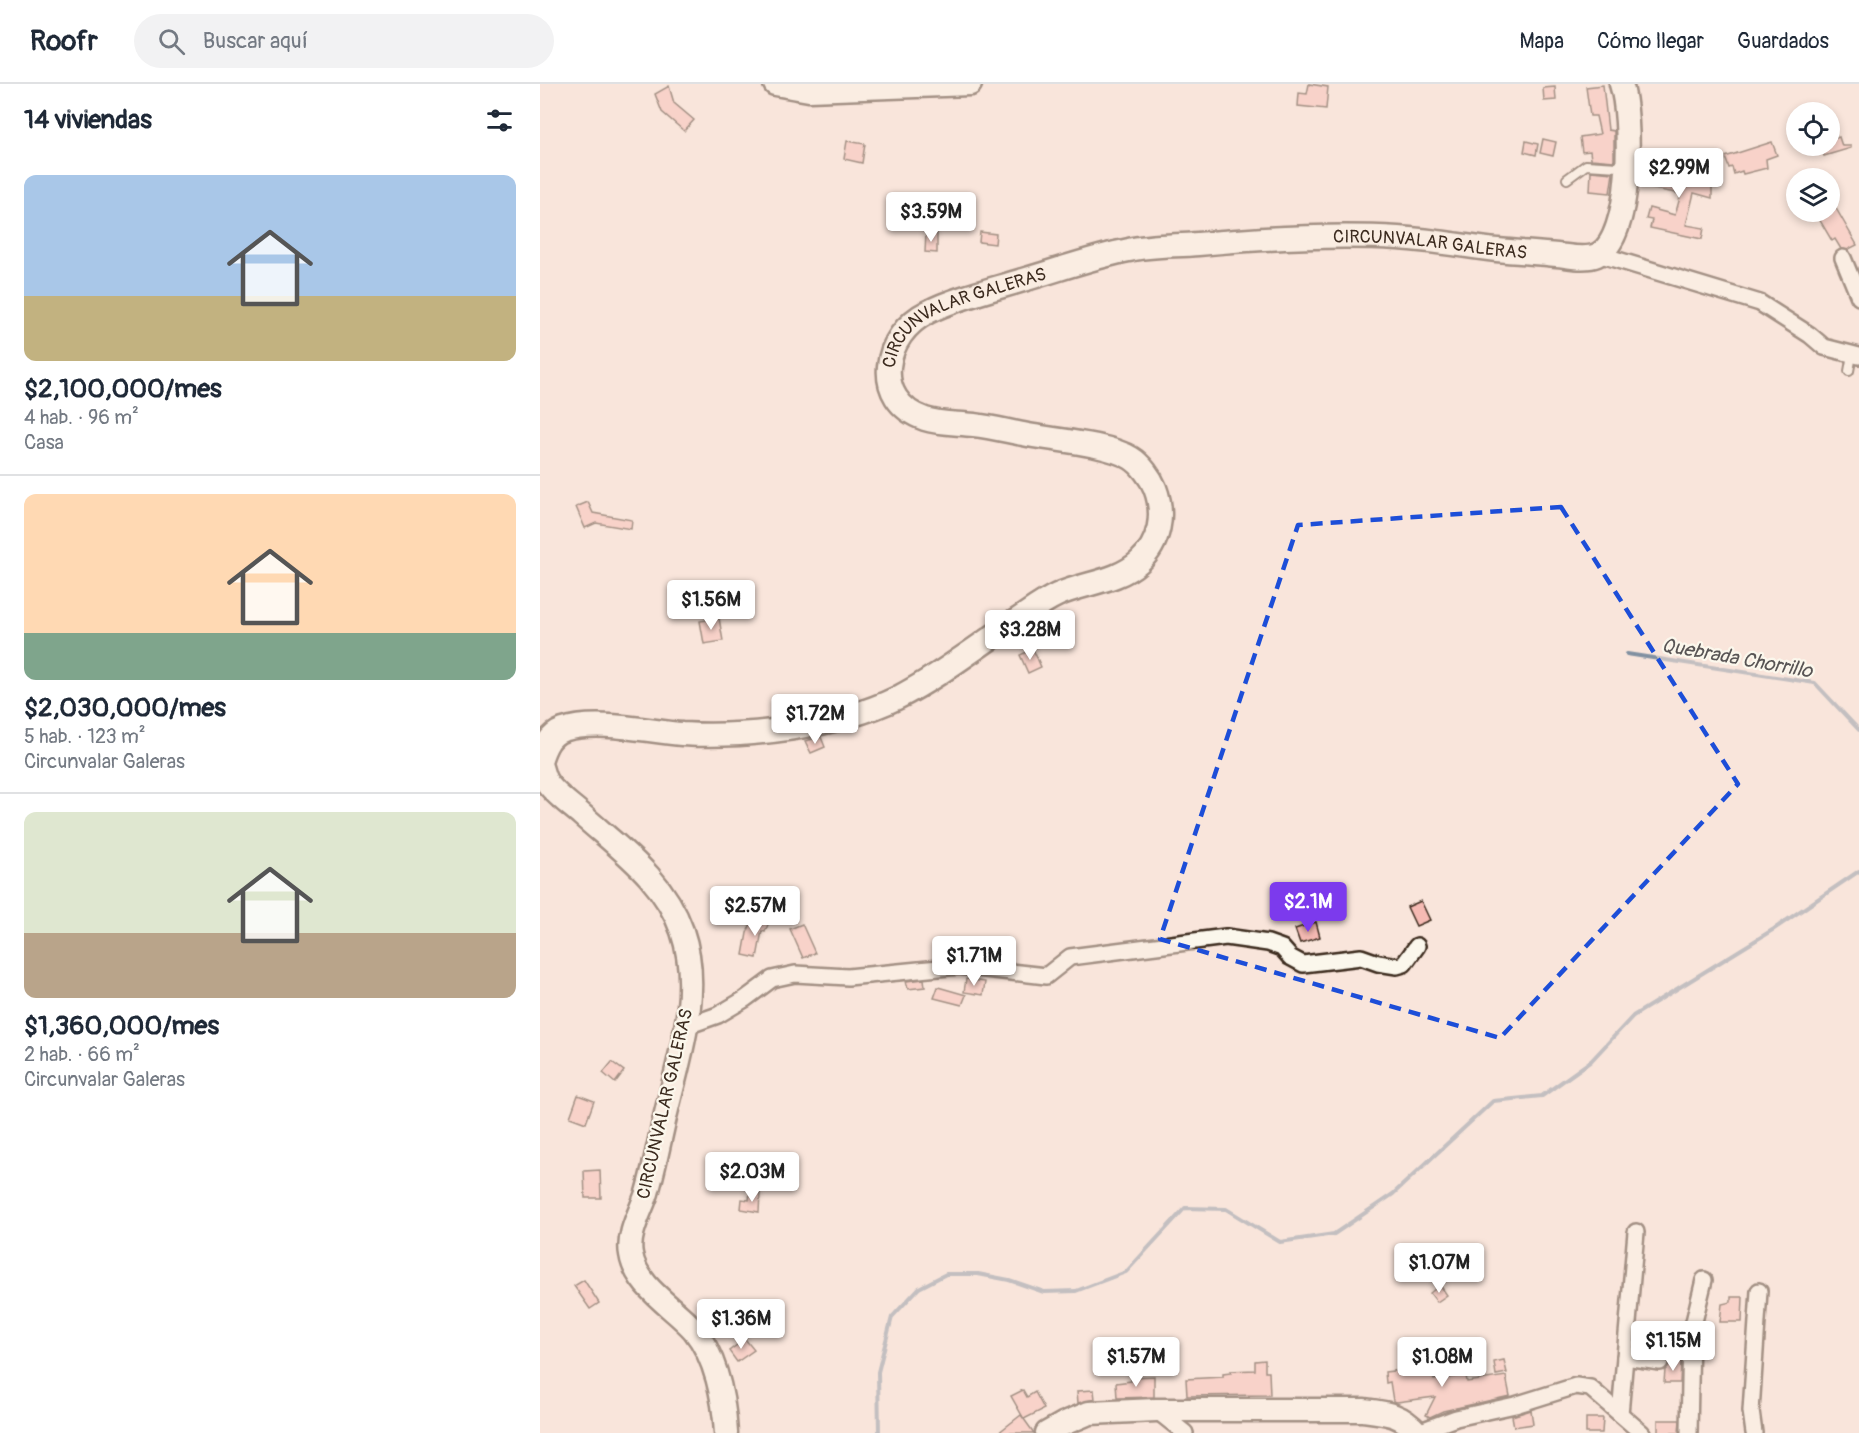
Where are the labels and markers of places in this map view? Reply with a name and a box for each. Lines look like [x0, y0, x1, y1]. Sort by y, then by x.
pin: $2.99M [1630, 148, 1728, 199]
pin: $3.59M [882, 192, 980, 243]
pin: $1.56M [662, 580, 760, 631]
pin: $3.28M [981, 610, 1079, 661]
pin: $1.72M [766, 694, 864, 745]
pin: $2.1M [1266, 882, 1350, 933]
pin: $2.57M [706, 886, 804, 937]
pin: $1.71M [925, 936, 1023, 987]
pin: $2.03M [703, 1152, 801, 1203]
pin: $1.07M [1390, 1243, 1488, 1294]
pin: $1.36M [692, 1299, 790, 1350]
pin: $1.15M [1624, 1321, 1722, 1372]
pin: $1.57M [1087, 1337, 1185, 1388]
pin: $1.08M [1393, 1337, 1491, 1388]

